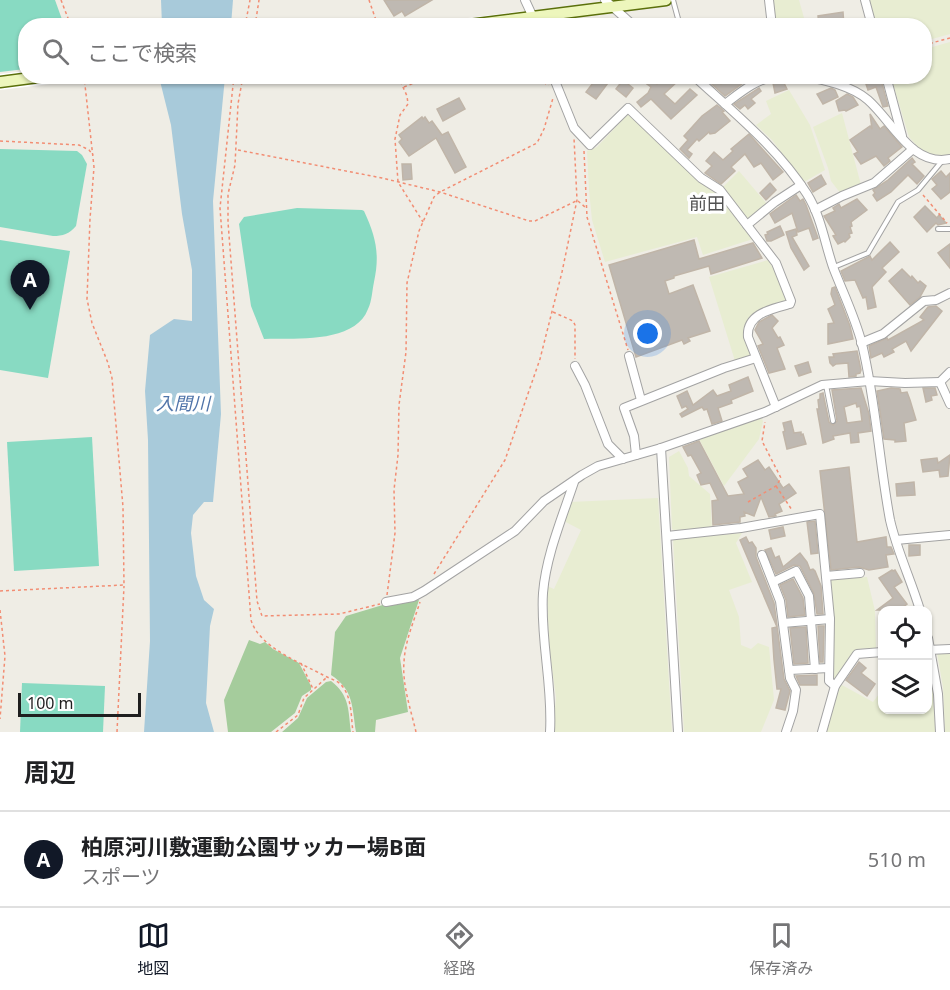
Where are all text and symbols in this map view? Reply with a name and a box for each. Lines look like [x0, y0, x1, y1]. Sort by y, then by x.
search box [18, 18, 932, 84]
icon: search [39, 35, 72, 68]
text: ここで検索 [87, 37, 197, 67]
district label: 前田 [689, 191, 725, 215]
pin: A [10, 260, 50, 310]
your location [633, 319, 662, 348]
water label: 入間川 [156, 391, 212, 415]
map controls [878, 606, 932, 714]
button: locate [878, 606, 932, 660]
button: layers [878, 660, 932, 714]
scale bar [18, 690, 141, 718]
text: 100 m [27, 692, 74, 714]
text: 周辺 [24, 754, 76, 790]
text: 柏原河川敷運動公園サッカー場B面 [81, 831, 426, 861]
text: A [37, 846, 50, 873]
text: 510 m [868, 846, 926, 873]
text: スポーツ [81, 863, 161, 890]
tab: 地図 [137, 919, 170, 979]
tab: 経路 [443, 919, 476, 979]
tab: 保存済み [749, 919, 813, 979]

